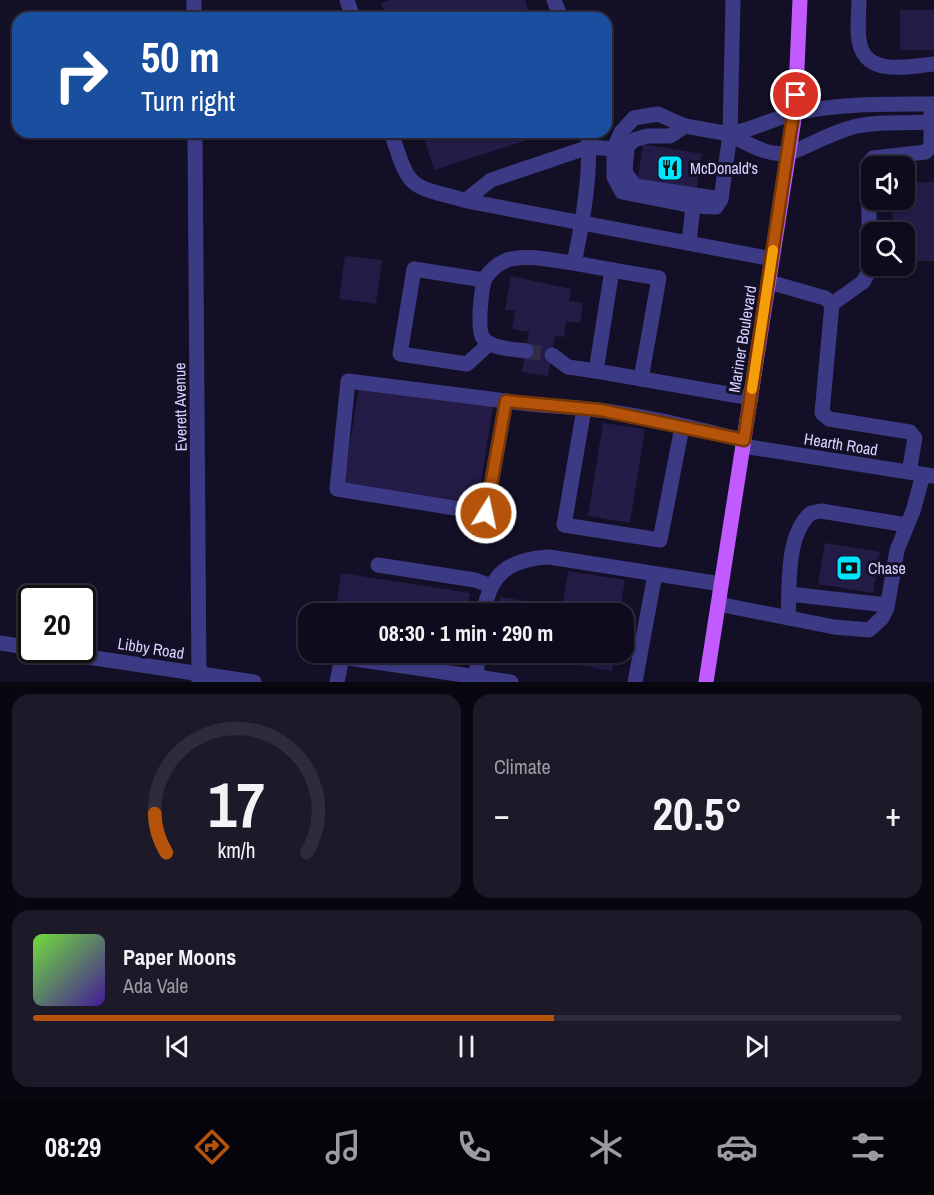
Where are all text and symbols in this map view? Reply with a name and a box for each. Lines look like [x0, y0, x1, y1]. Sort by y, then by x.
text: 50 m [141, 29, 220, 85]
icon: right [42, 36, 120, 114]
pin [770, 69, 821, 120]
icon: arrive [779, 78, 812, 111]
text: Turn right [141, 83, 235, 119]
restaurant icon: McDonald's [655, 153, 685, 183]
map controls [861, 156, 915, 276]
button: sound [861, 156, 915, 210]
place label: McDonald's [690, 157, 758, 179]
button: search [861, 222, 915, 276]
street label: Mariner Boulevard [723, 284, 761, 394]
street label: Everett Avenue [168, 362, 192, 452]
street label: Hearth Road [803, 427, 879, 461]
position arrow [454, 481, 518, 545]
bank icon: Chase [834, 553, 864, 583]
place label: Chase [868, 557, 906, 579]
speed limit sign: 20 [18, 585, 96, 663]
text: 08:30 · 1 min · 290 m [379, 618, 553, 648]
street label: Libby Road [116, 632, 186, 664]
text: Climate [494, 753, 551, 780]
text: 17 [208, 762, 265, 846]
text: 20.5° [653, 783, 742, 844]
text: − [494, 792, 510, 836]
text: + [885, 792, 901, 836]
text: km/h [217, 836, 256, 865]
text: Paper Moons [123, 942, 236, 972]
text: Ada Vale [123, 972, 188, 999]
icon: previous [161, 1030, 194, 1063]
icon: pause [450, 1030, 483, 1063]
icon: next [740, 1030, 773, 1063]
icon: directions [191, 1126, 233, 1168]
icon: music [322, 1126, 364, 1168]
icon: phone [453, 1126, 495, 1168]
icon: climate [585, 1126, 627, 1168]
icon: car [716, 1126, 758, 1168]
icon: filters [847, 1126, 889, 1168]
text: 08:29 [45, 1129, 101, 1165]

